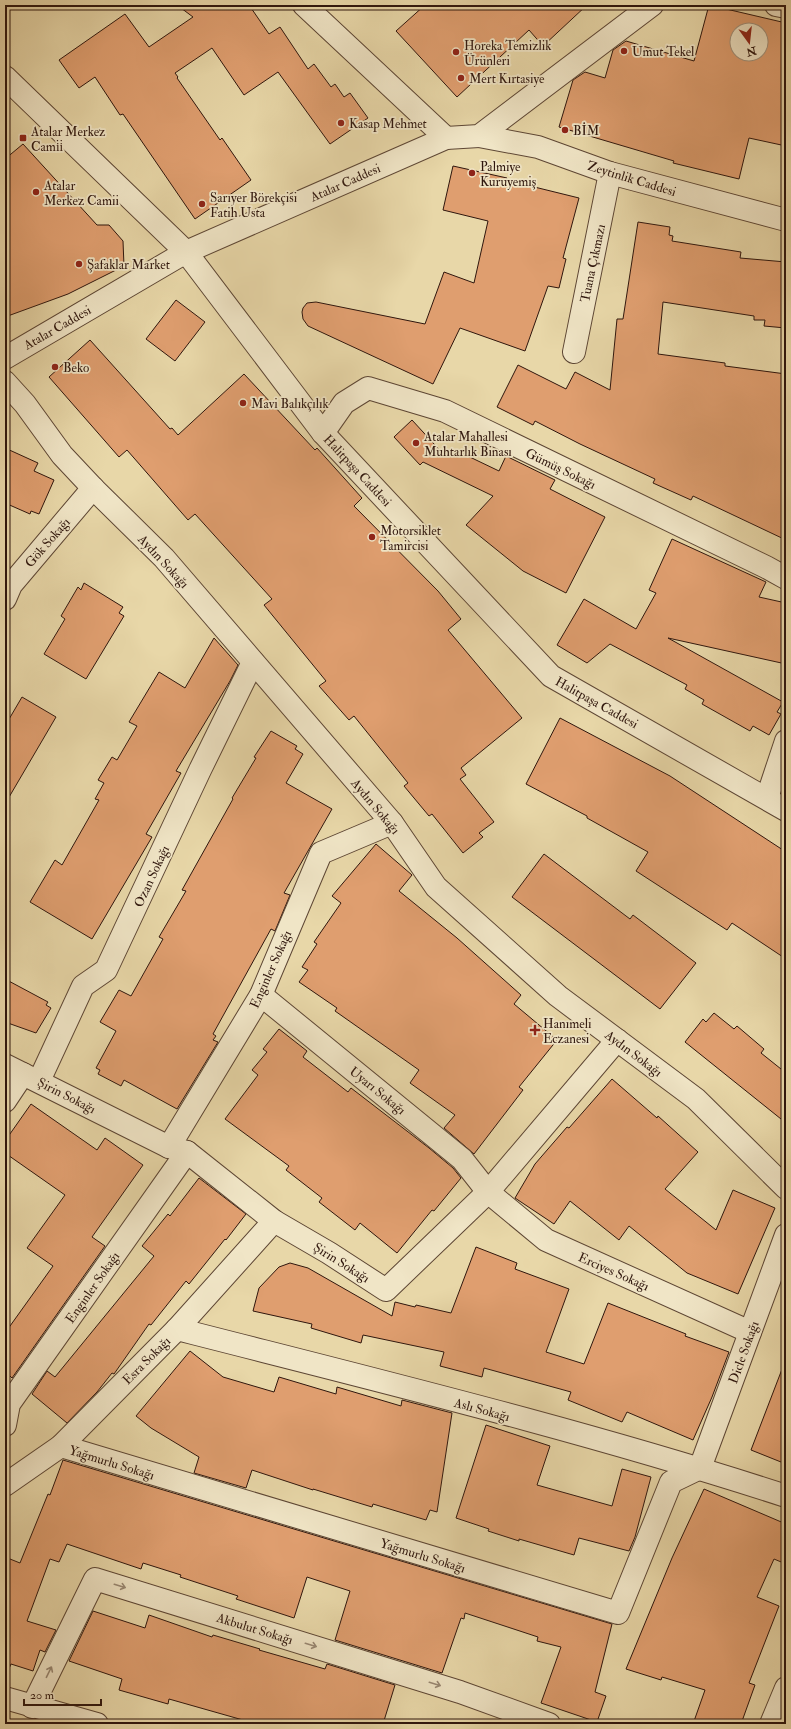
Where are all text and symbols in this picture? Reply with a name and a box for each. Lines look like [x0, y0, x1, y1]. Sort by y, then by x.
north arrow [729, 22, 769, 62]
place label: Horeka Temizlik Ürünleri [464, 38, 552, 69]
text: N [744, 43, 759, 59]
place label: Umut Tekel [632, 44, 695, 60]
marker: Umut Tekel [619, 46, 629, 56]
marker: Horeka Temizlik Ürünleri [451, 47, 461, 57]
place label: Mert Kırtasiye [469, 71, 545, 88]
marker: Mert Kırtasiye [456, 73, 466, 83]
place label: Kasap Mehmet [349, 116, 427, 133]
marker: Kasap Mehmet [336, 118, 346, 128]
place label: BİM [573, 122, 600, 139]
place label: Atalar Merkez Cami̇i̇ [30, 124, 106, 155]
marker: BİM [560, 125, 570, 135]
marker: Atalar Merkez Cami̇i̇ [18, 133, 28, 143]
street label: Zeytinlik Caddesi [585, 158, 679, 201]
place label: Palmiye Kuruyemiş [480, 159, 537, 191]
street label: Atalar Caddesi [307, 160, 383, 206]
marker: Palmiye Kuruyemiş [467, 168, 477, 178]
place label: Atalar Merkez Camii [43, 178, 119, 209]
marker: Atalar Merkez Camii [31, 187, 41, 197]
place label: Sarıyer Börekçisi Fatih Usta [210, 190, 298, 221]
marker: Sarıyer Börekçisi Fatih Usta [197, 199, 207, 209]
street label: Tuana Çıkmazı [577, 222, 609, 304]
place label: Şafaklar Market [87, 257, 170, 273]
marker: Şafaklar Market [74, 259, 84, 269]
street label: Atalar Caddesi [20, 302, 94, 354]
place label: Beko [63, 360, 89, 376]
marker: Beko [50, 362, 60, 372]
place label: Mavi Balıkçılık [251, 396, 330, 412]
marker: Mavi Balıkçılık [238, 398, 248, 408]
place label: Atalar Mahallesi Muhtarlık Binası [423, 429, 512, 460]
street label: Halitpaşa Caddesi [319, 431, 395, 511]
marker: Atalar Mahallesi Muhtarlık Binası [411, 438, 421, 448]
street label: Gümüş Sokağı [523, 445, 599, 493]
street label: Gök Sokağı [22, 514, 74, 571]
place label: Motorsiklet Tamircisi [380, 523, 441, 554]
street label: Aydın Sokağı [133, 531, 193, 593]
marker: Motorsiklet Tamircisi [367, 532, 377, 542]
street label: Halitpaşa Caddesi [552, 673, 641, 733]
street label: Aydın Sokağı [346, 775, 403, 839]
street label: Ozan Sokağı [131, 842, 173, 910]
street label: Enginler Sokağı [247, 927, 295, 1011]
place label: Hanımeli Eczanesi [543, 1016, 592, 1047]
marker: Hanımeli Eczanesi [530, 1025, 540, 1035]
street label: Aydın Sokağı [600, 1026, 666, 1082]
street label: Uyarı Sokağı [345, 1063, 409, 1119]
street label: Şirin Sokağı [35, 1074, 99, 1118]
street label: Şirin Sokağı [310, 1239, 373, 1287]
street label: Enginler Sokağı [62, 1248, 124, 1326]
street label: Erciyes Sokağı [575, 1249, 652, 1296]
street label: Dicle Sokağı [725, 1318, 763, 1386]
street label: Esra Sokağı [119, 1333, 174, 1388]
street label: Aslı Sokağı [451, 1395, 512, 1425]
street label: Yağmurlu Sokağı [67, 1442, 157, 1484]
street label: Yağmurlu Sokağı [378, 1535, 468, 1577]
one-way arrow [113, 1583, 126, 1590]
street label: Akbulut Sokağı [214, 1609, 295, 1648]
one-way arrow [305, 1642, 317, 1650]
one-way arrow [46, 1666, 53, 1678]
scale bar [24, 1681, 101, 1707]
one-way arrow [429, 1681, 442, 1688]
text: 20 m [30, 1688, 55, 1703]

